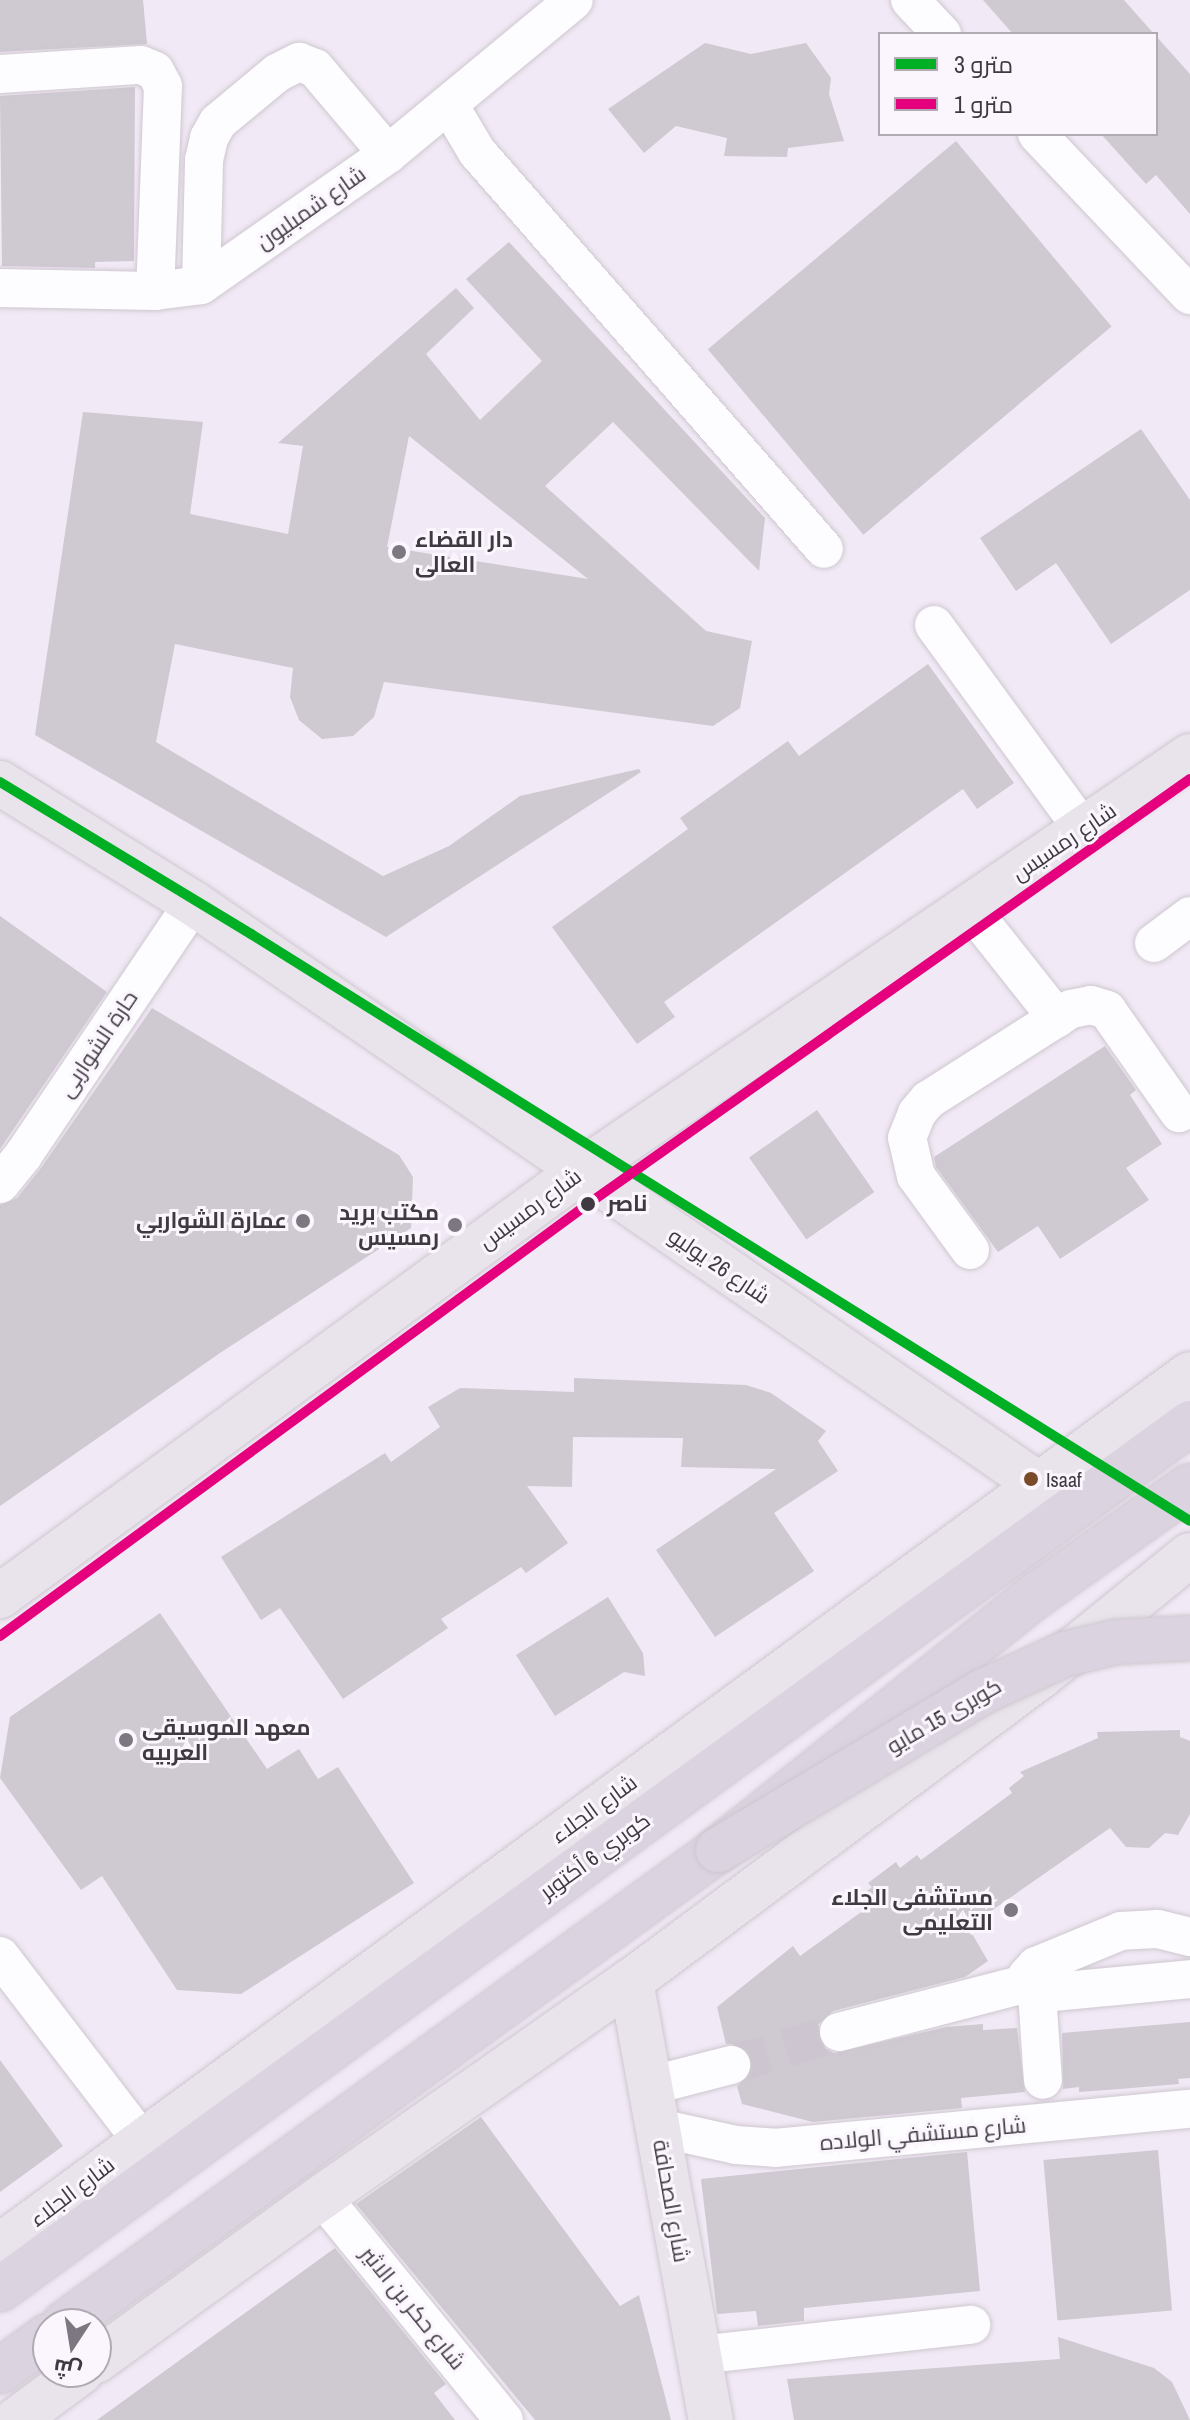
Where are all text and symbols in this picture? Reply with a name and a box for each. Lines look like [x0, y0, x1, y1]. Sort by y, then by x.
legend [878, 32, 1158, 136]
text: مترو 3 [954, 48, 1013, 80]
text: مترو 1 [954, 88, 1013, 120]
street label: شارع شمبليون [251, 161, 371, 255]
place label: دار القضاء العالى [415, 526, 513, 578]
marker: دار القضاء العالى [390, 543, 408, 561]
street label: شارع رمسيس [1007, 797, 1121, 887]
street label: حارة الشواربى [53, 986, 143, 1102]
street label: شارع رمسيس [474, 1163, 586, 1255]
place label: ناصر [607, 1191, 647, 1217]
marker: ناصر [576, 1192, 600, 1216]
place label: مكتب بريد رمسيس [339, 1199, 439, 1250]
place label: عمارة الشواربي [136, 1208, 287, 1234]
marker: عمارة الشواربي [294, 1212, 312, 1230]
marker: مكتب بريد رمسيس [446, 1216, 464, 1234]
street label: شارع 26 يوليو [663, 1222, 775, 1310]
place label: Isaaf [1046, 1467, 1082, 1491]
marker: Isaaf [1023, 1471, 1039, 1487]
street label: كوبرى 15 مايو [882, 1673, 1006, 1759]
place label: معهد الموسيقى العربيه [142, 1714, 311, 1766]
marker: معهد الموسيقى العربيه [117, 1731, 135, 1749]
street label: شارع الجلاء [546, 1769, 642, 1849]
street label: كوبري 6 أكتوبر [535, 1807, 655, 1905]
place label: مستشفى الجلاء التعليمى [831, 1884, 993, 1936]
marker: مستشفى الجلاء التعليمى [1000, 1899, 1022, 1921]
street label: شارع مستشفي الولاده [819, 2112, 1027, 2156]
street label: شارع الصحافة [647, 2138, 695, 2264]
street label: شارع الجلاء [24, 2151, 120, 2233]
street label: شارع حكر بن الاثير [355, 2241, 471, 2375]
north arrow [32, 2308, 112, 2388]
text: ش [51, 2352, 84, 2387]

